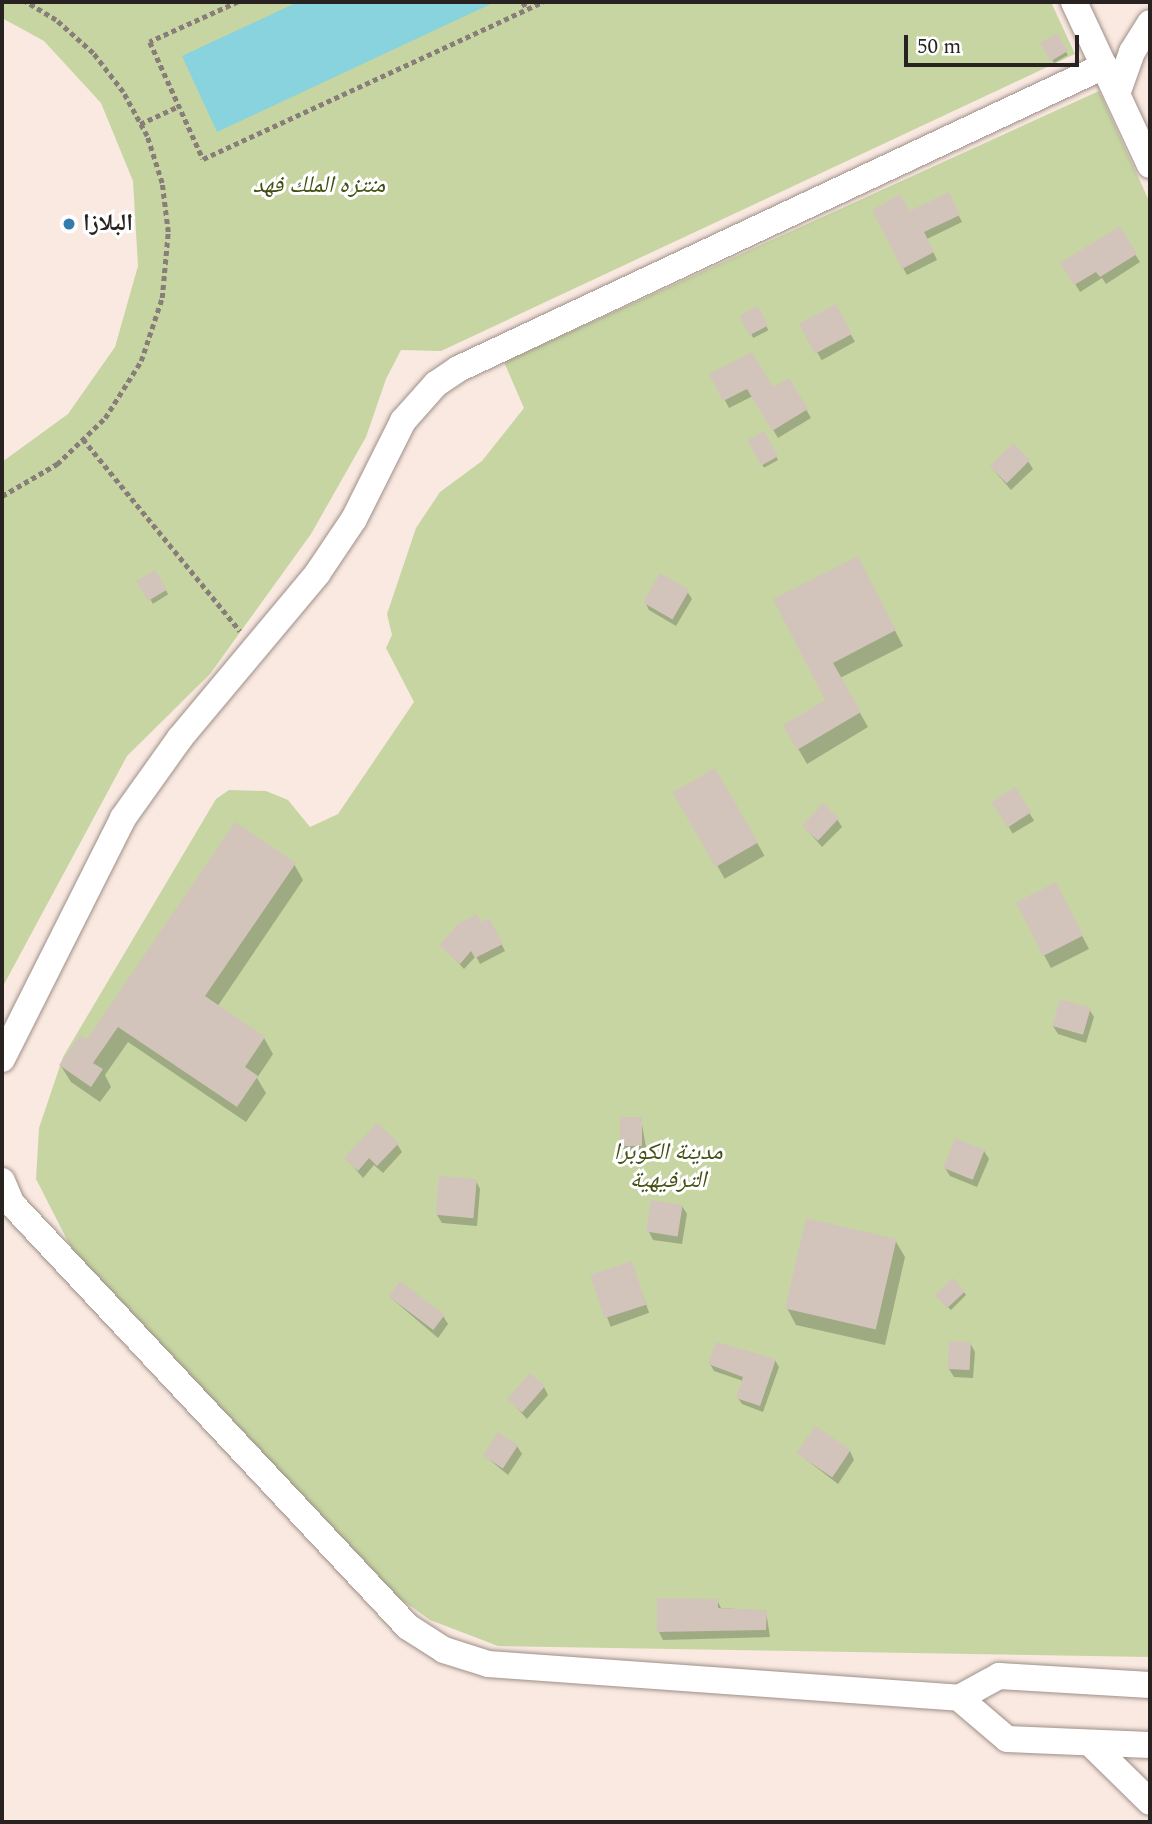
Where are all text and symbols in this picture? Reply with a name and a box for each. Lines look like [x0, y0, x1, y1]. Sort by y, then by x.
scale bar [907, 21, 1082, 65]
text: 50 m [917, 31, 961, 63]
park label: منتزه الملك فهد [253, 172, 385, 200]
place label: البلازا [83, 210, 133, 238]
marker: البلازا [61, 216, 77, 232]
park label: مدينة الكوبرا الترفيهية [613, 1139, 723, 1195]

